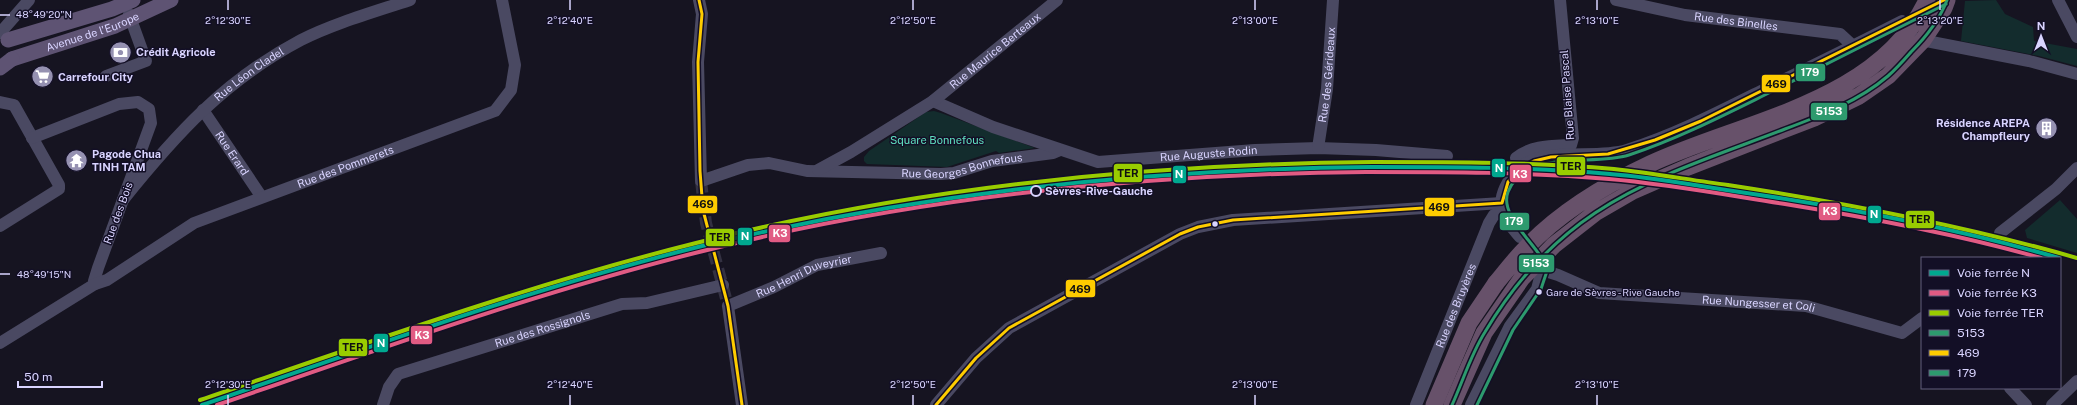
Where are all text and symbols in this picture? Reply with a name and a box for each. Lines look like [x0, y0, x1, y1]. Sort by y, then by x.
text: 48°49'20"N [16, 8, 72, 20]
street label: Avenue de l'Europe [45, 10, 141, 54]
street label: Rue Maurice Berteaux [947, 10, 1043, 91]
street label: Rue des Binelles [1693, 10, 1779, 32]
text: 2°12'30"E [205, 14, 251, 26]
text: 2°12'40"E [547, 14, 593, 26]
text: 2°12'50"E [890, 14, 936, 26]
text: 2°13'00"E [1232, 14, 1278, 26]
text: 2°13'10"E [1575, 14, 1619, 26]
text: 2°13'20"E [1917, 14, 1963, 26]
north arrow [2021, 16, 2061, 56]
text: N [2037, 20, 2045, 32]
street label: Rue des Gérideaux [1316, 26, 1337, 123]
bank icon: Crédit Agricole [108, 39, 134, 65]
street label: Rue Léon Cladel [212, 45, 286, 103]
place label: Crédit Agricole [136, 46, 216, 58]
street label: Rue Blaise Pascal [1558, 50, 1576, 140]
line badge: 179 [1795, 63, 1826, 82]
supermarket icon: Carrefour City [29, 64, 55, 90]
text: 179 [1801, 66, 1819, 78]
place label: Carrefour City [58, 71, 134, 83]
line badge: 469 [1761, 74, 1791, 93]
text: 469 [1765, 78, 1787, 90]
line badge: 5153 [1810, 102, 1848, 121]
text: 5153 [1816, 105, 1842, 117]
building icon: Résidence AREPA Champfleury [2033, 116, 2059, 142]
place label: Résidence AREPA Champfleury [1936, 117, 2031, 142]
street label: Rue Erard [213, 129, 251, 177]
park label: Square Bonnefous [890, 134, 985, 146]
street label: Rue des Pommerets [296, 143, 396, 190]
street label: Rue Auguste Rodin [1160, 144, 1258, 163]
temple icon: Pagode Chua TINH TAM [63, 147, 89, 173]
place label: Pagode Chua TINH TAM [92, 148, 161, 173]
street label: Rue Georges Bonnefous [901, 151, 1024, 180]
line badge: TER [1556, 156, 1586, 176]
line badge: N [1491, 158, 1506, 178]
text: TER [1560, 160, 1582, 172]
text: N [1495, 162, 1503, 174]
line badge: TER [1113, 163, 1143, 183]
line badge: K3 [1509, 164, 1532, 183]
line badge: N [1172, 165, 1187, 184]
text: TER [1117, 167, 1139, 179]
text: N [1175, 168, 1183, 180]
text: K3 [1512, 168, 1528, 180]
street label: Rue des Bois [101, 180, 135, 246]
marker: Sèvres-Rive-Gauche [1030, 185, 1042, 197]
place label: Sèvres-Rive-Gauche [1045, 185, 1153, 197]
line badge: 469 [687, 195, 718, 214]
line badge: 469 [1424, 197, 1455, 217]
text: 469 [692, 198, 714, 210]
text: 469 [1428, 201, 1450, 213]
line badge: K3 [1818, 202, 1841, 221]
text: K3 [1822, 205, 1838, 217]
line badge: N [1867, 205, 1882, 224]
text: N [1870, 208, 1878, 220]
line badge: TER [1905, 210, 1935, 229]
line badge: 179 [1499, 212, 1530, 231]
text: TER [1909, 213, 1931, 225]
text: 179 [1505, 215, 1523, 227]
unlabelled marker [1210, 219, 1220, 229]
line badge: K3 [768, 224, 791, 243]
line badge: N [737, 227, 753, 246]
text: K3 [772, 227, 788, 239]
line badge: TER [705, 228, 735, 247]
text: N [741, 230, 749, 242]
text: TER [709, 231, 731, 243]
street label: Rue Henri Duveyrier [754, 253, 853, 300]
line badge: 5153 [1518, 254, 1555, 273]
text: 5153 [1523, 257, 1549, 269]
legend [1921, 257, 2061, 389]
street label: Rue des Bruyères [1434, 262, 1478, 349]
text: Voie ferrée N [1957, 266, 2030, 280]
text: 48°49'15"N [17, 268, 71, 280]
line badge: 469 [1065, 279, 1096, 298]
text: 469 [1069, 283, 1091, 295]
place label: Gare de Sèvres - Rive Gauche [1546, 286, 1680, 298]
text: Voie ferrée K3 [1957, 286, 2037, 300]
marker: Gare de Sèvres - Rive Gauche [1534, 287, 1544, 297]
street label: Rue Nungesser et Coli [1702, 293, 1817, 314]
text: Voie ferrée TER [1957, 306, 2044, 320]
street label: Rue des Rossignols [493, 308, 592, 349]
line badge: K3 [410, 325, 433, 345]
text: 5153 [1957, 326, 1985, 340]
text: K3 [414, 329, 430, 341]
line badge: N [373, 333, 389, 353]
text: N [377, 337, 385, 349]
line badge: TER [338, 338, 368, 357]
text: TER [342, 341, 364, 353]
text: 469 [1957, 346, 1979, 360]
scale bar [18, 363, 102, 389]
text: 179 [1957, 366, 1976, 380]
text: 50 m [24, 370, 52, 384]
text: 2°12'30"E [205, 378, 251, 390]
text: 2°12'40"E [547, 378, 593, 390]
text: 2°12'50"E [890, 378, 936, 390]
text: 2°13'00"E [1232, 378, 1278, 390]
text: 2°13'10"E [1575, 378, 1619, 390]

